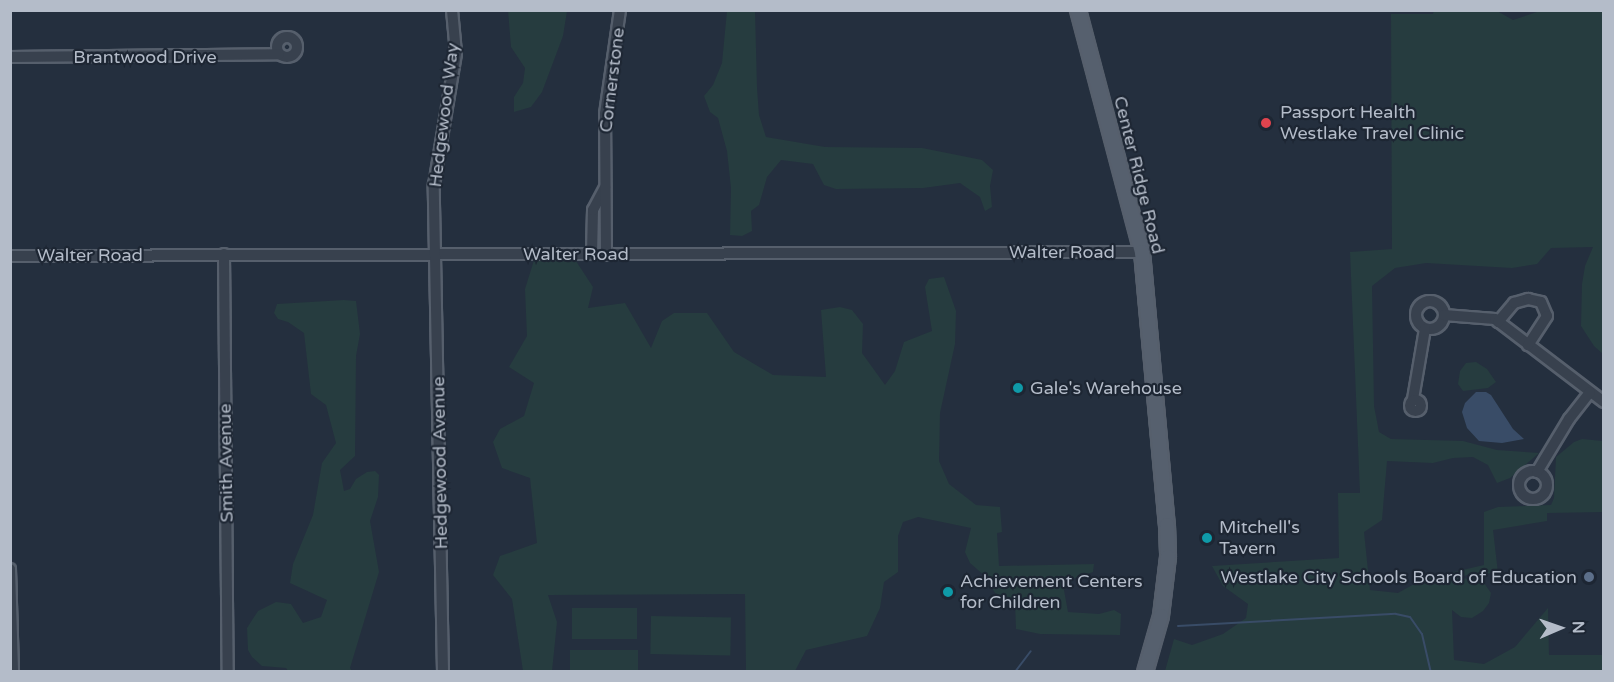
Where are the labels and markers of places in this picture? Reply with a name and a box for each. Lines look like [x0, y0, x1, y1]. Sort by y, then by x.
place label: Passport Health Westlake Travel Clinic [1280, 102, 1464, 144]
marker: Passport Health Westlake Travel Clinic [1257, 114, 1275, 132]
place label: Gale's Warehouse [1030, 377, 1182, 399]
marker: Gale's Warehouse [1011, 381, 1025, 395]
place label: Mitchell's Tavern [1219, 517, 1300, 560]
marker: Mitchell's Tavern [1200, 531, 1214, 545]
place label: Westlake City Schools Board of Education [1221, 566, 1577, 588]
marker: Westlake City Schools Board of Education [1582, 570, 1596, 584]
place label: Achievement Centers for Children [960, 571, 1143, 614]
marker: Achievement Centers for Children [941, 585, 955, 599]

